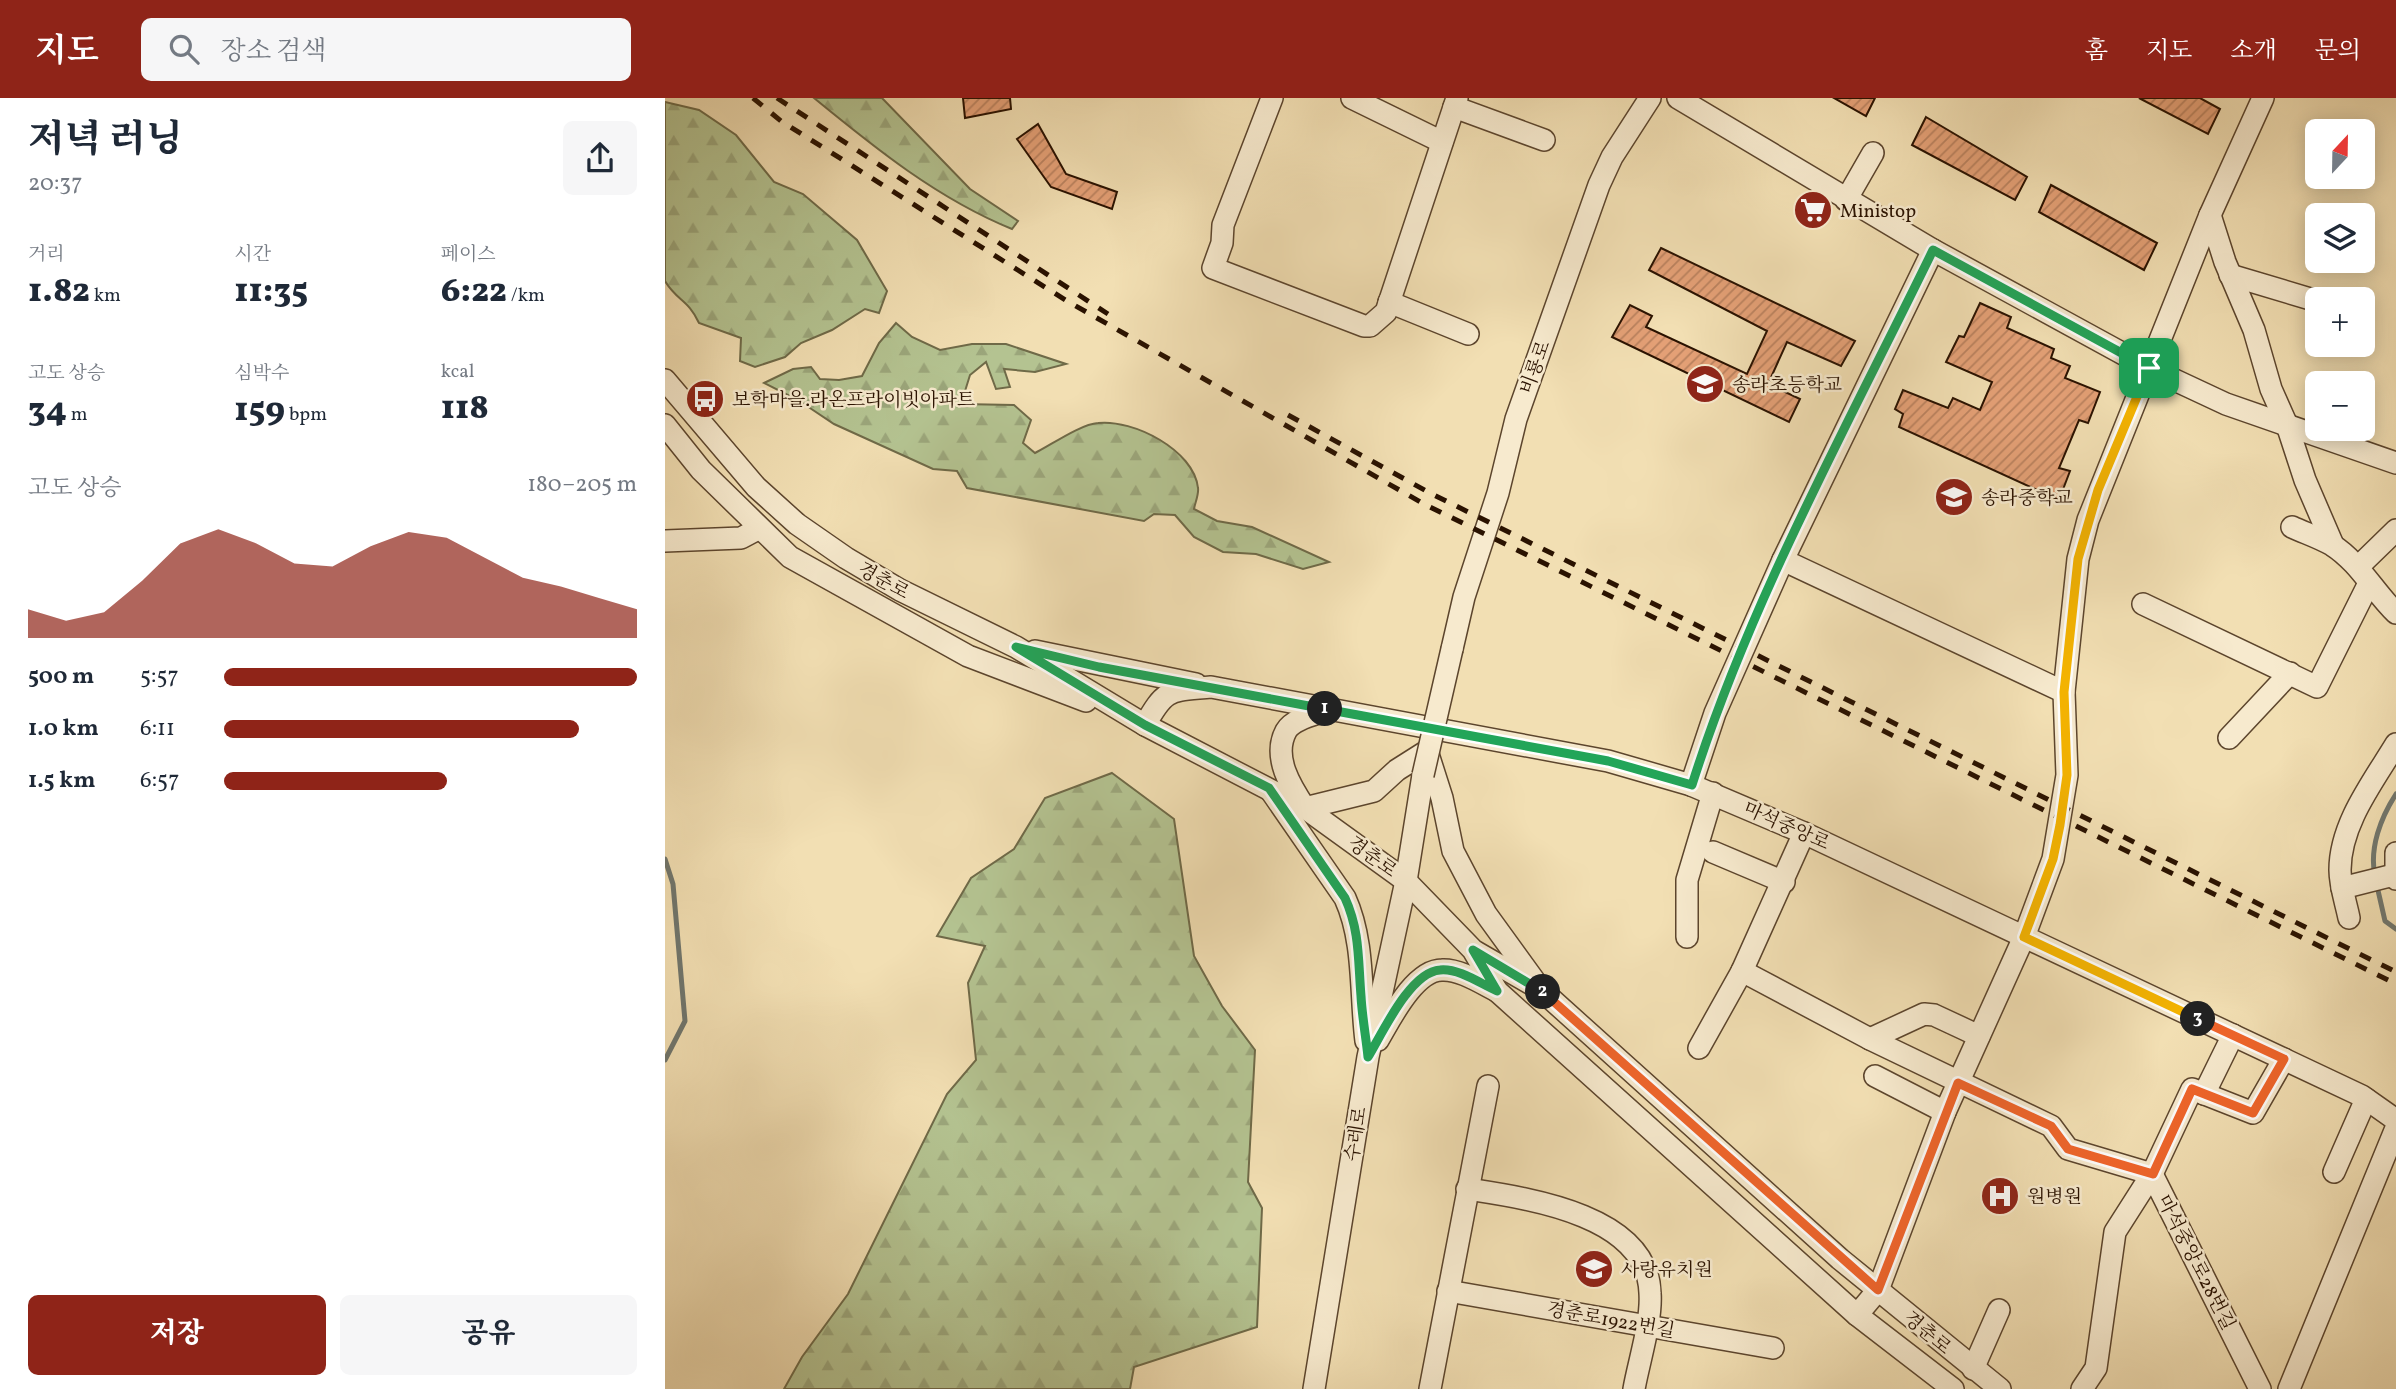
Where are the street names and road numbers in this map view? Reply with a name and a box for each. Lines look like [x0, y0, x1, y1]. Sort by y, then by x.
street label: 비룡로 [1514, 337, 1558, 398]
street label: 경춘로 [853, 557, 913, 606]
street label: 마석중앙로 [1739, 796, 1833, 857]
street label: 경춘로 [1342, 831, 1402, 884]
street label: 수레로 [1340, 1105, 1374, 1164]
street label: 마석중앙로28번길 [2150, 1191, 2240, 1335]
street label: 경춘로1922번길 [1545, 1297, 1677, 1345]
street label: 경춘로 [1897, 1306, 1956, 1361]

